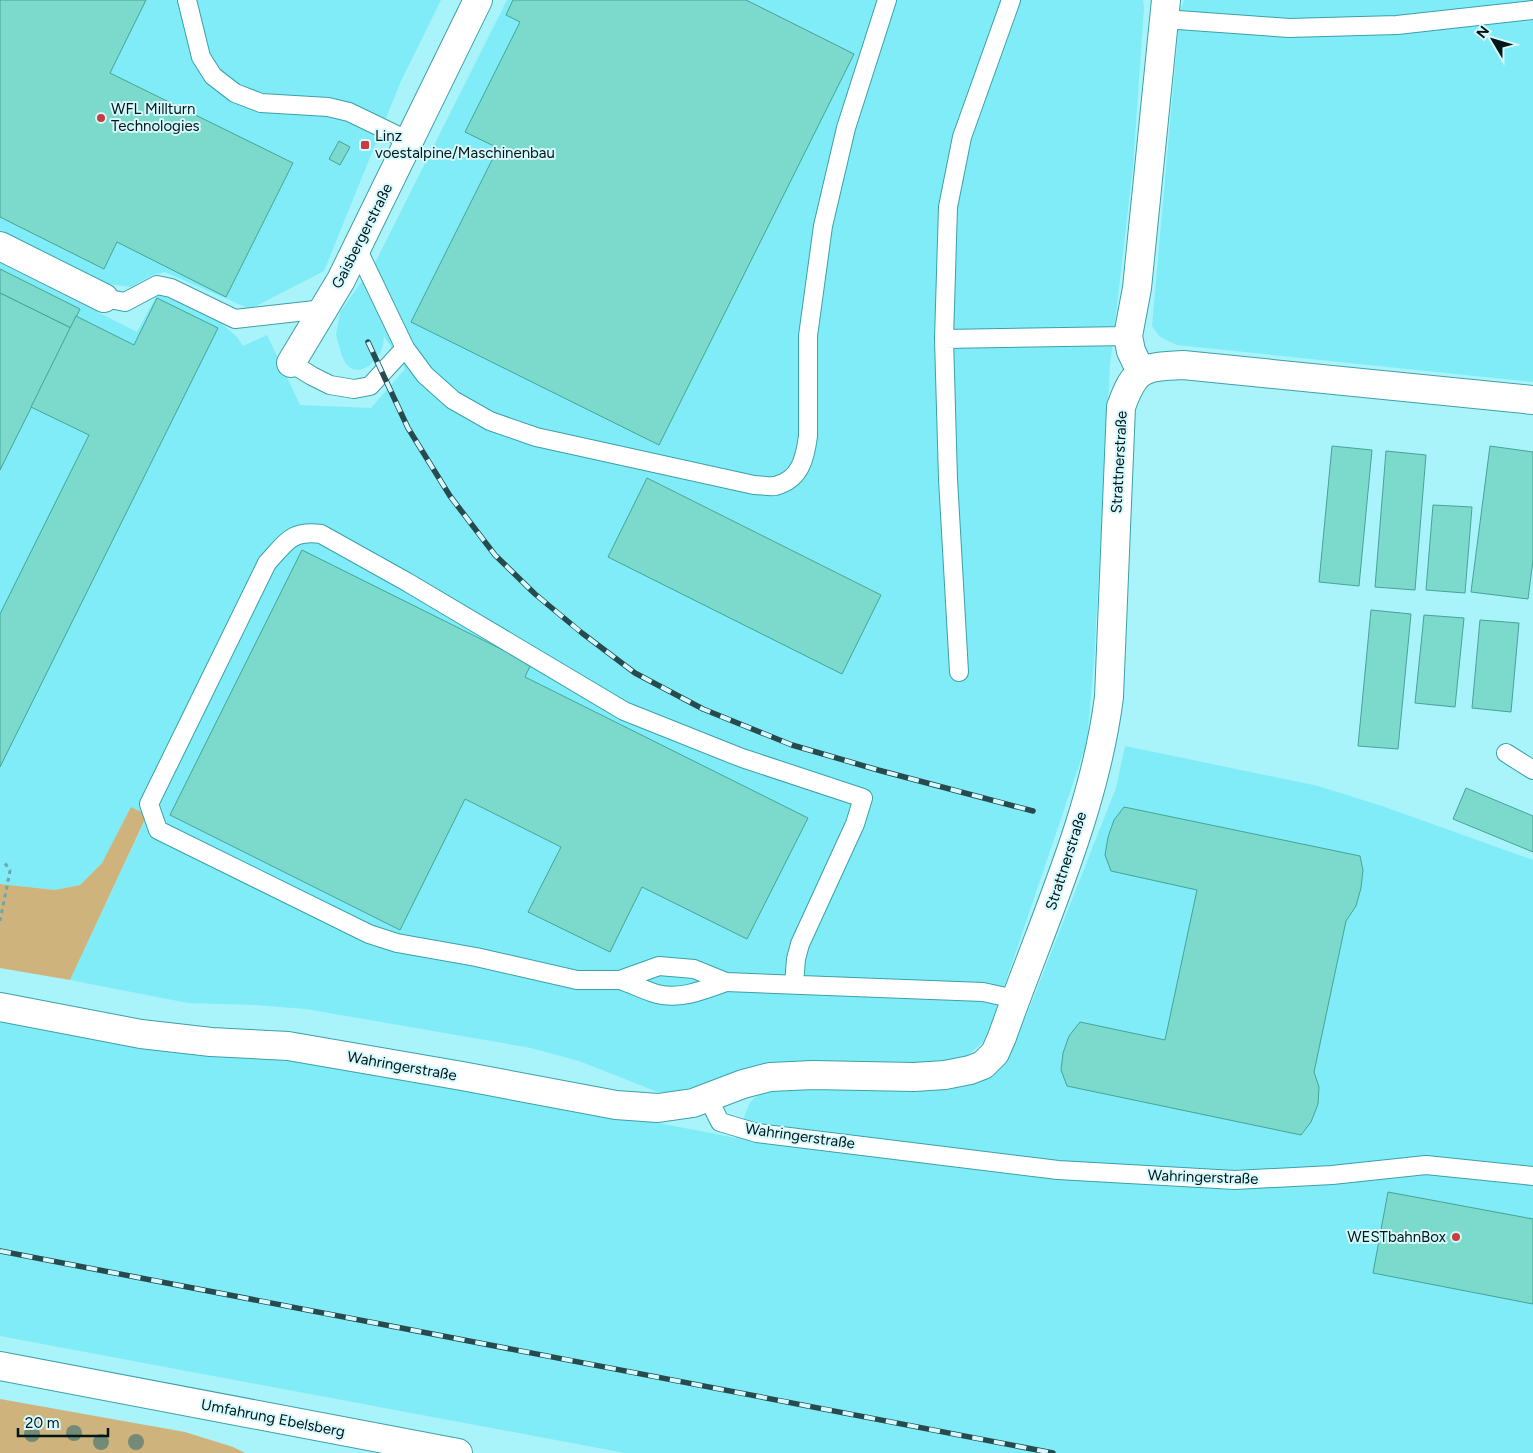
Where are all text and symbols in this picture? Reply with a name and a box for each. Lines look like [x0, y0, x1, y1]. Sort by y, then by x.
north arrow [1468, 15, 1518, 65]
text: N [1473, 23, 1493, 42]
place label: WFL Millturn Technologies [111, 100, 200, 135]
marker: WFL Millturn Technologies [95, 112, 107, 124]
place label: Linz voestalpine/Maschinenbau [375, 127, 555, 162]
marker: Linz voestalpine/Maschinenbau [359, 139, 371, 151]
street label: Gaisbergerstraße [328, 180, 396, 292]
street label: Strattnerstraße [1107, 410, 1131, 514]
street label: Strattnerstraße [1042, 809, 1090, 913]
street label: Wahringerstraße [346, 1048, 458, 1084]
street label: Wahringerstraße [744, 1119, 856, 1153]
street label: Wahringerstraße [1147, 1166, 1259, 1188]
place label: WESTbahnBox [1347, 1228, 1446, 1246]
marker: WESTbahnBox [1450, 1231, 1462, 1243]
street label: Umfahrung Ebelsberg [200, 1395, 346, 1441]
scale bar [18, 1406, 108, 1438]
text: 20 m [25, 1414, 59, 1432]

